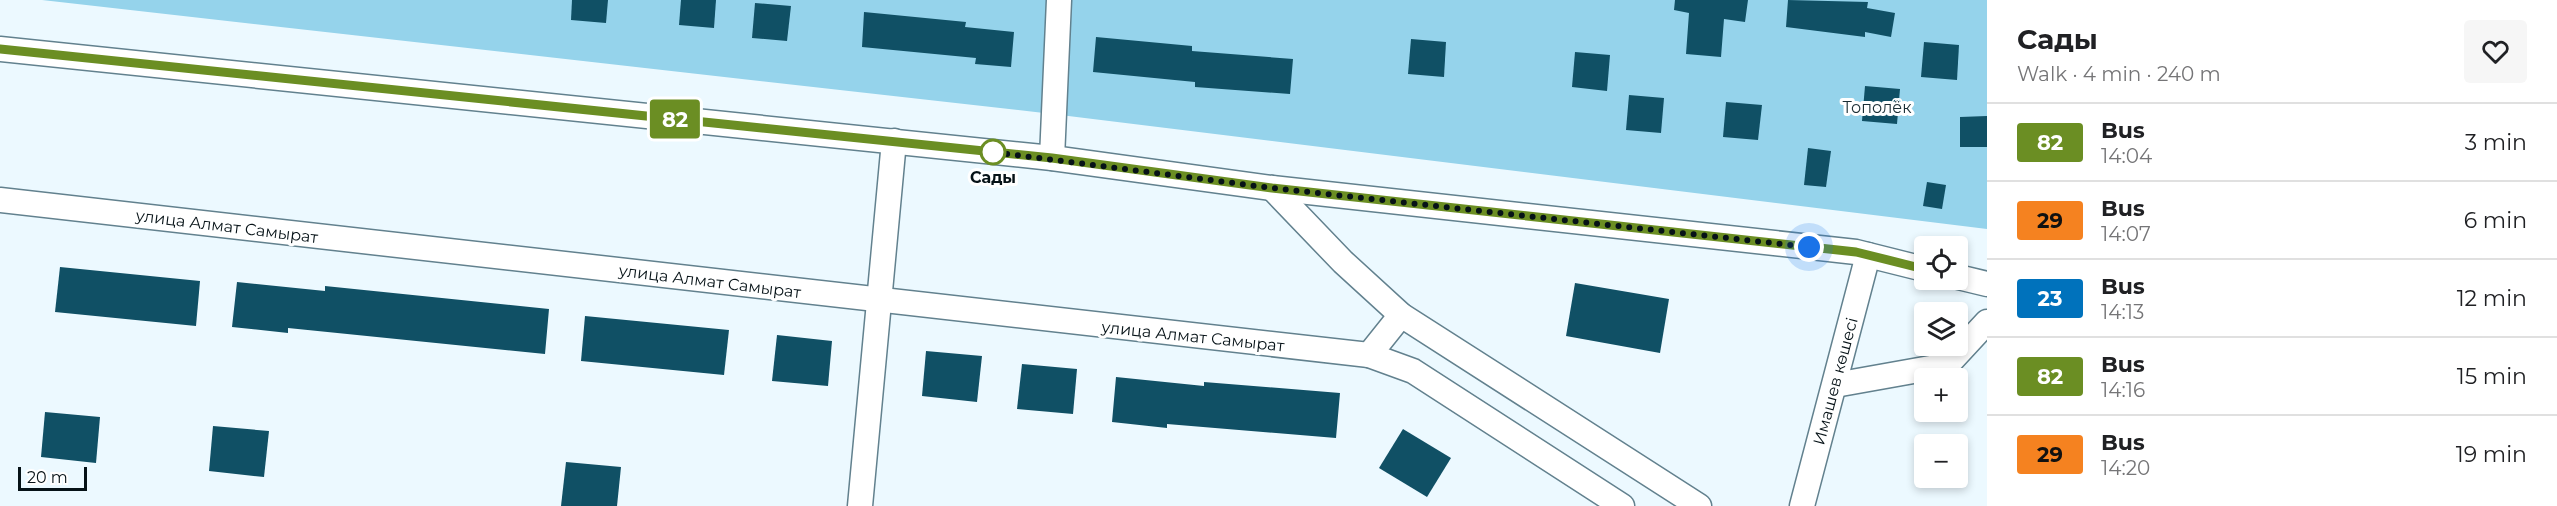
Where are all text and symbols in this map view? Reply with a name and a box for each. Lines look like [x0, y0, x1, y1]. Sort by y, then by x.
button: heart [2464, 20, 2527, 83]
text: Сады [2017, 22, 2098, 56]
text: Walk · 4 min · 240 m [2017, 62, 2221, 86]
park label: Тополёк [1843, 98, 1912, 117]
line badge: 82 [648, 100, 702, 138]
text: 82 [662, 107, 688, 132]
text: Bus [2101, 117, 2145, 144]
text: 3 min [2465, 129, 2527, 156]
text: 82 [2037, 130, 2063, 155]
marker: Сады [980, 139, 1006, 165]
text: 14:04 [2101, 144, 2152, 168]
place label: Сады [970, 168, 1016, 187]
text: Bus [2101, 195, 2145, 222]
street label: улица Алмат Самырат [134, 206, 320, 247]
text: 6 min [2464, 207, 2527, 234]
text: 29 [2037, 208, 2063, 233]
text: 14:07 [2101, 222, 2151, 246]
your location [1794, 232, 1824, 262]
map controls [1914, 236, 1968, 488]
button: locate [1914, 236, 1968, 290]
street label: улица Алмат Самырат [617, 261, 803, 302]
text: Bus [2101, 273, 2145, 300]
text: 12 min [2457, 285, 2527, 312]
text: 23 [2038, 286, 2062, 311]
text: 14:13 [2101, 300, 2144, 324]
button: layers [1914, 302, 1968, 356]
street label: Имашев көшесі [1809, 315, 1862, 447]
street label: улица Алмат Самырат [1100, 317, 1286, 356]
text: Bus [2101, 351, 2145, 378]
text: 15 min [2457, 363, 2527, 390]
text: 82 [2037, 364, 2063, 389]
button: + [1914, 368, 1968, 422]
text: 14:16 [2101, 378, 2145, 402]
text: Bus [2101, 429, 2145, 456]
button: − [1914, 434, 1968, 488]
text: 19 min [2456, 441, 2527, 468]
text: 29 [2037, 442, 2063, 467]
text: 14:20 [2101, 456, 2150, 480]
scale bar [18, 464, 87, 492]
text: 20 m [27, 468, 68, 487]

